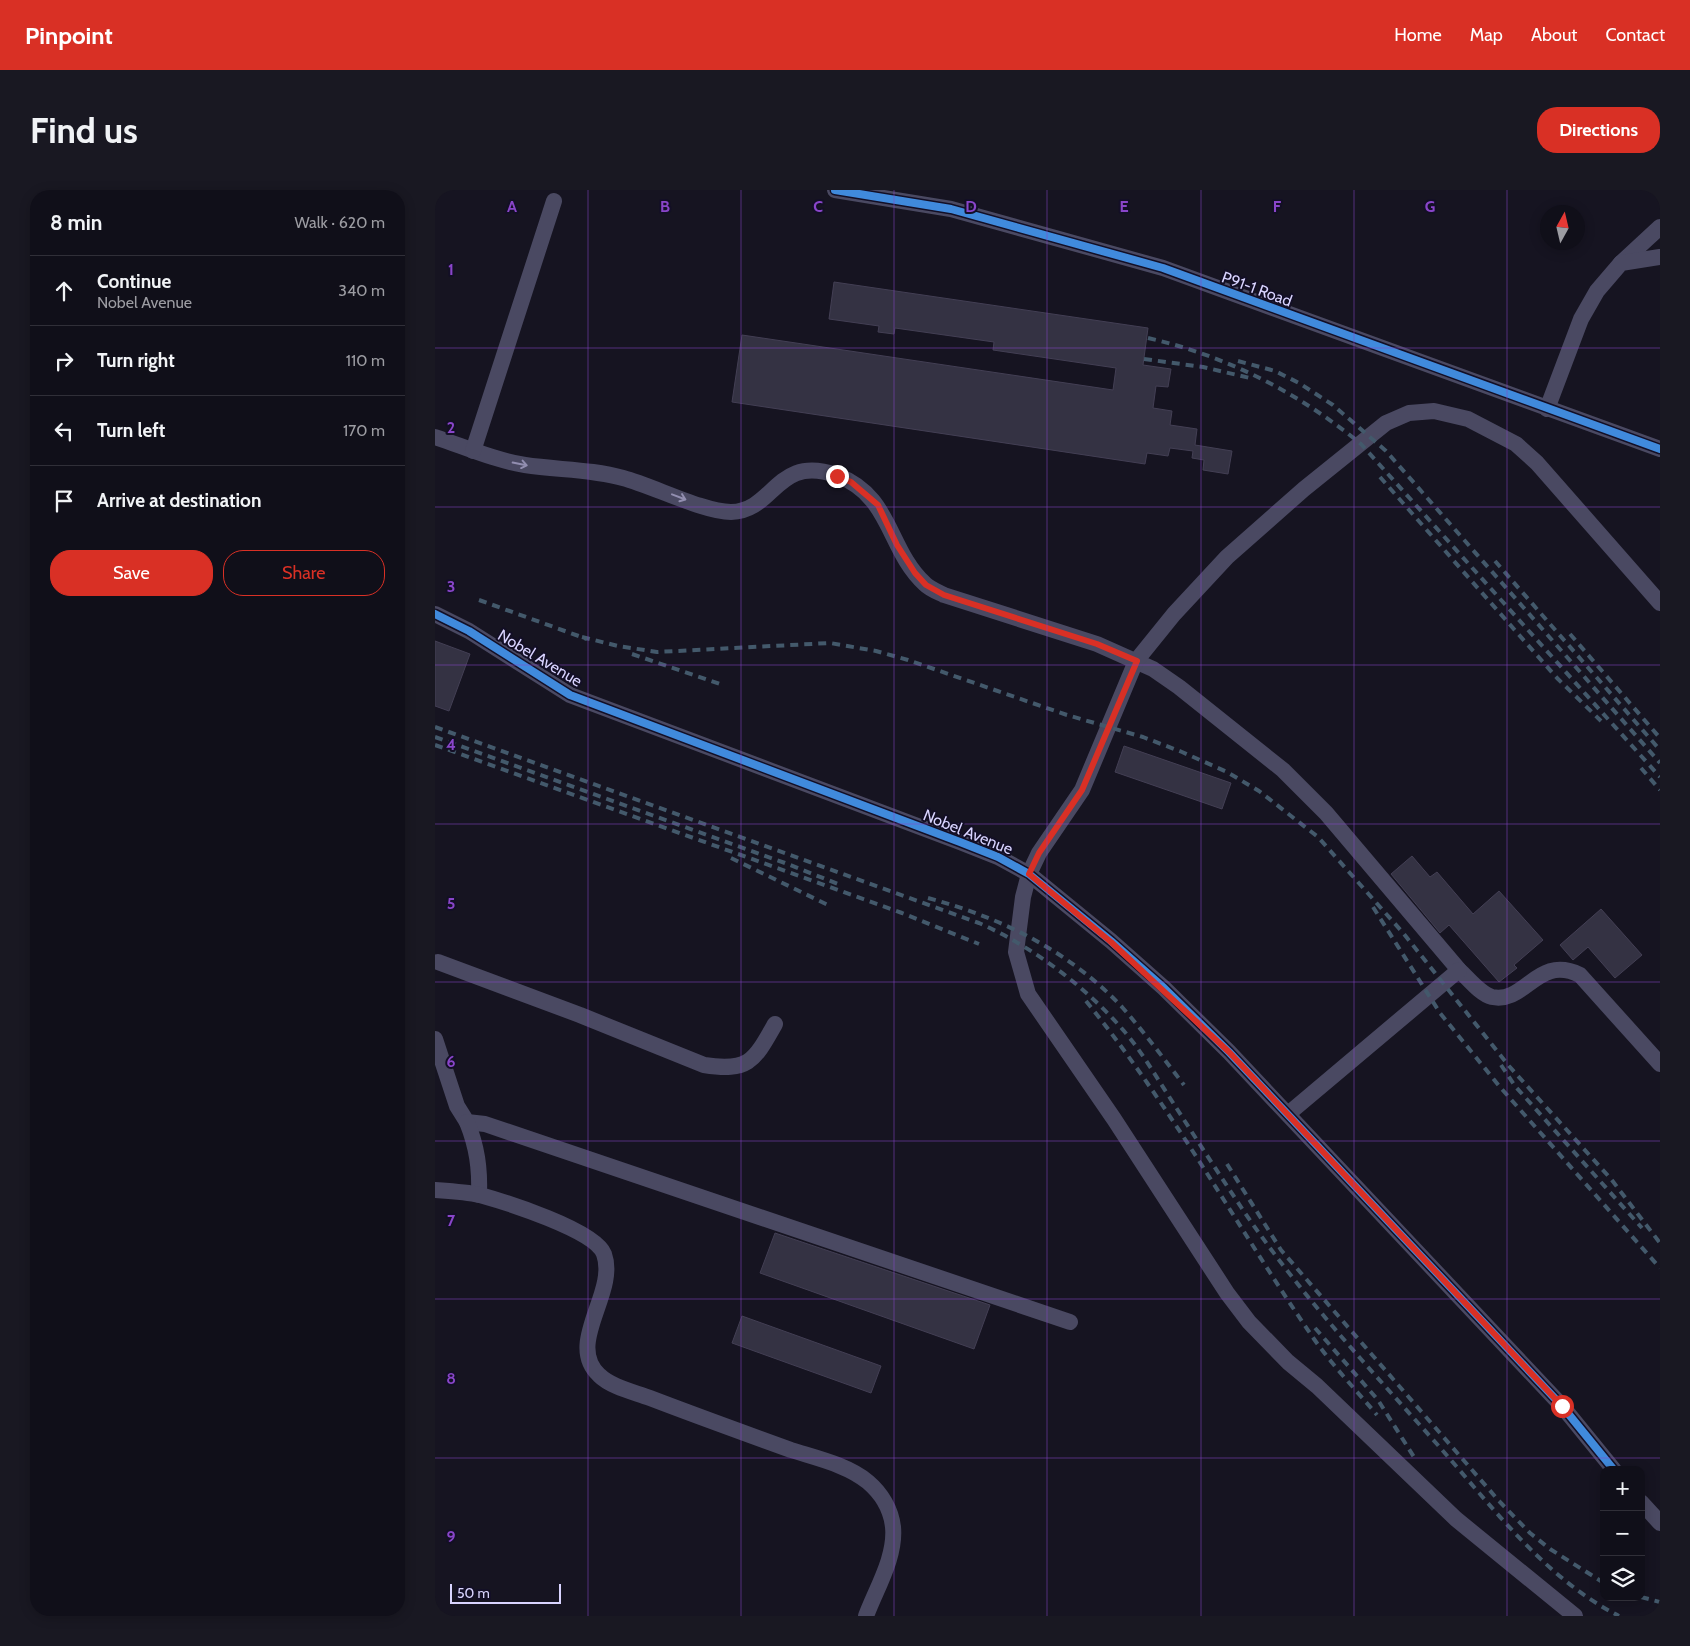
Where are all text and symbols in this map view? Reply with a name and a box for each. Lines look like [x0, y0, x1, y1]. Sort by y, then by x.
text: Pinpoint [25, 21, 113, 50]
text: Home [1394, 24, 1442, 46]
text: Map [1470, 24, 1503, 46]
text: About [1531, 24, 1577, 46]
text: Contact [1605, 24, 1665, 46]
button: Directions [1537, 107, 1660, 153]
text: Find us [30, 109, 138, 152]
text: A [507, 197, 517, 216]
text: B [660, 197, 670, 216]
text: C [813, 197, 823, 216]
text: D [965, 197, 977, 216]
text: E [1119, 197, 1129, 216]
text: F [1273, 197, 1282, 216]
text: G [1425, 197, 1435, 216]
north arrow [1540, 205, 1585, 250]
text: 8 min [50, 210, 102, 235]
text: Walk · 620 m [295, 213, 385, 232]
text: 1 [448, 260, 454, 279]
street label: P91-1 Road [1219, 267, 1295, 311]
text: Continue [97, 270, 171, 293]
icon: ahead [50, 277, 78, 305]
text: 340 m [338, 281, 385, 300]
text: Nobel Avenue [97, 293, 192, 312]
icon: right [50, 347, 78, 375]
text: Turn right [97, 349, 175, 372]
text: 110 m [346, 351, 385, 370]
icon: left [50, 417, 78, 445]
text: 2 [447, 418, 455, 437]
text: Turn left [97, 419, 165, 442]
text: 170 m [343, 421, 385, 440]
one-way arrow [512, 459, 528, 469]
route end [826, 465, 849, 488]
icon: arrive [50, 487, 78, 515]
text: Arrive at destination [97, 489, 261, 512]
one-way arrow [671, 493, 686, 502]
button: Save [50, 550, 213, 596]
button: Share [223, 550, 385, 596]
text: 3 [447, 577, 455, 596]
street label: Nobel Avenue [494, 625, 586, 691]
text: 4 [446, 735, 456, 754]
street label: Nobel Avenue [920, 805, 1016, 859]
text: 5 [447, 894, 455, 913]
text: 6 [447, 1052, 456, 1071]
text: 7 [447, 1211, 456, 1230]
text: 8 [446, 1369, 456, 1388]
route start [1551, 1395, 1574, 1418]
map controls [1600, 1466, 1645, 1601]
button: + [1600, 1466, 1645, 1511]
button: − [1600, 1511, 1645, 1556]
text: 9 [447, 1527, 456, 1546]
button: layers [1600, 1556, 1645, 1601]
scale bar [450, 1581, 561, 1604]
text: 50 m [457, 1584, 490, 1602]

